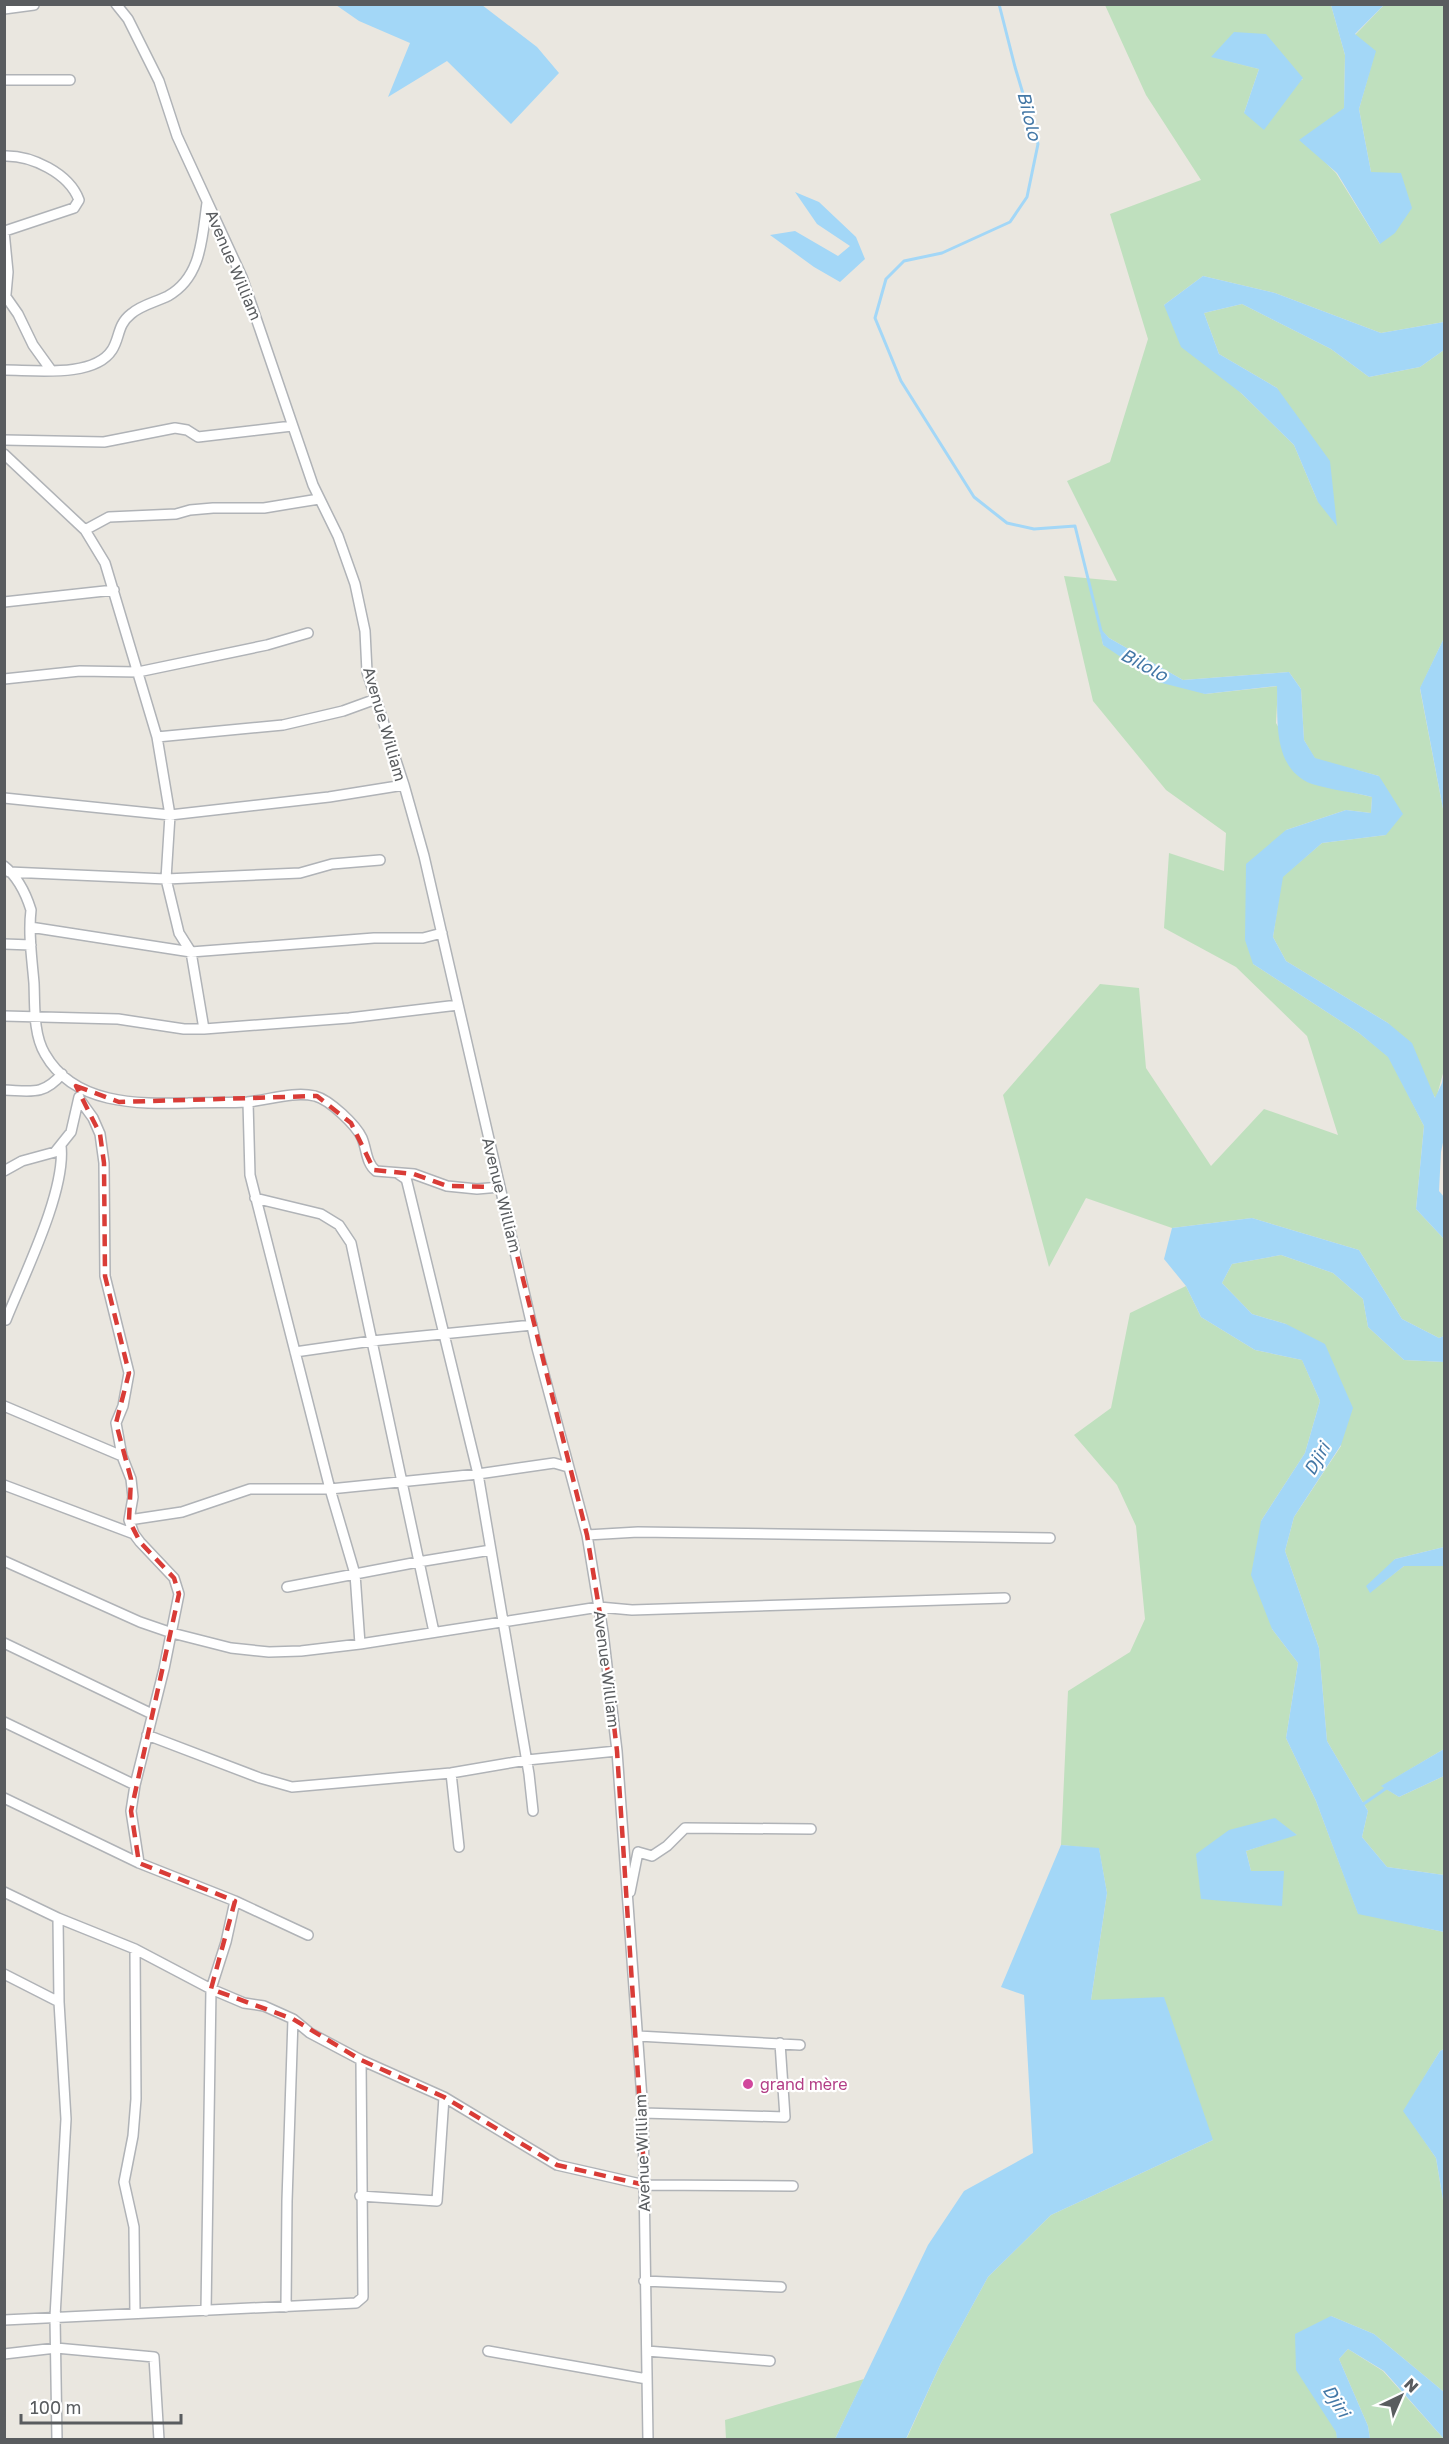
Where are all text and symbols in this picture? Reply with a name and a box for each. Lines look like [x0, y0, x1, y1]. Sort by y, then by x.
water label: Bilolo [1013, 89, 1047, 144]
street label: Avenue William [202, 207, 266, 323]
water label: Bilolo [1117, 643, 1173, 686]
street label: Avenue William [359, 665, 411, 783]
street label: Avenue William [478, 1135, 526, 1255]
water label: Djiri [1298, 1436, 1335, 1479]
street label: Avenue William [590, 1609, 624, 1729]
place label: grand mère [760, 2074, 847, 2094]
marker: grand mère [741, 2077, 755, 2091]
street label: Avenue William [630, 2094, 654, 2212]
north arrow [1371, 2366, 1431, 2426]
text: N [1400, 2374, 1423, 2397]
water label: Djiri [1318, 2380, 1356, 2423]
scale bar [21, 2387, 182, 2425]
text: 100 m [30, 2396, 81, 2418]

